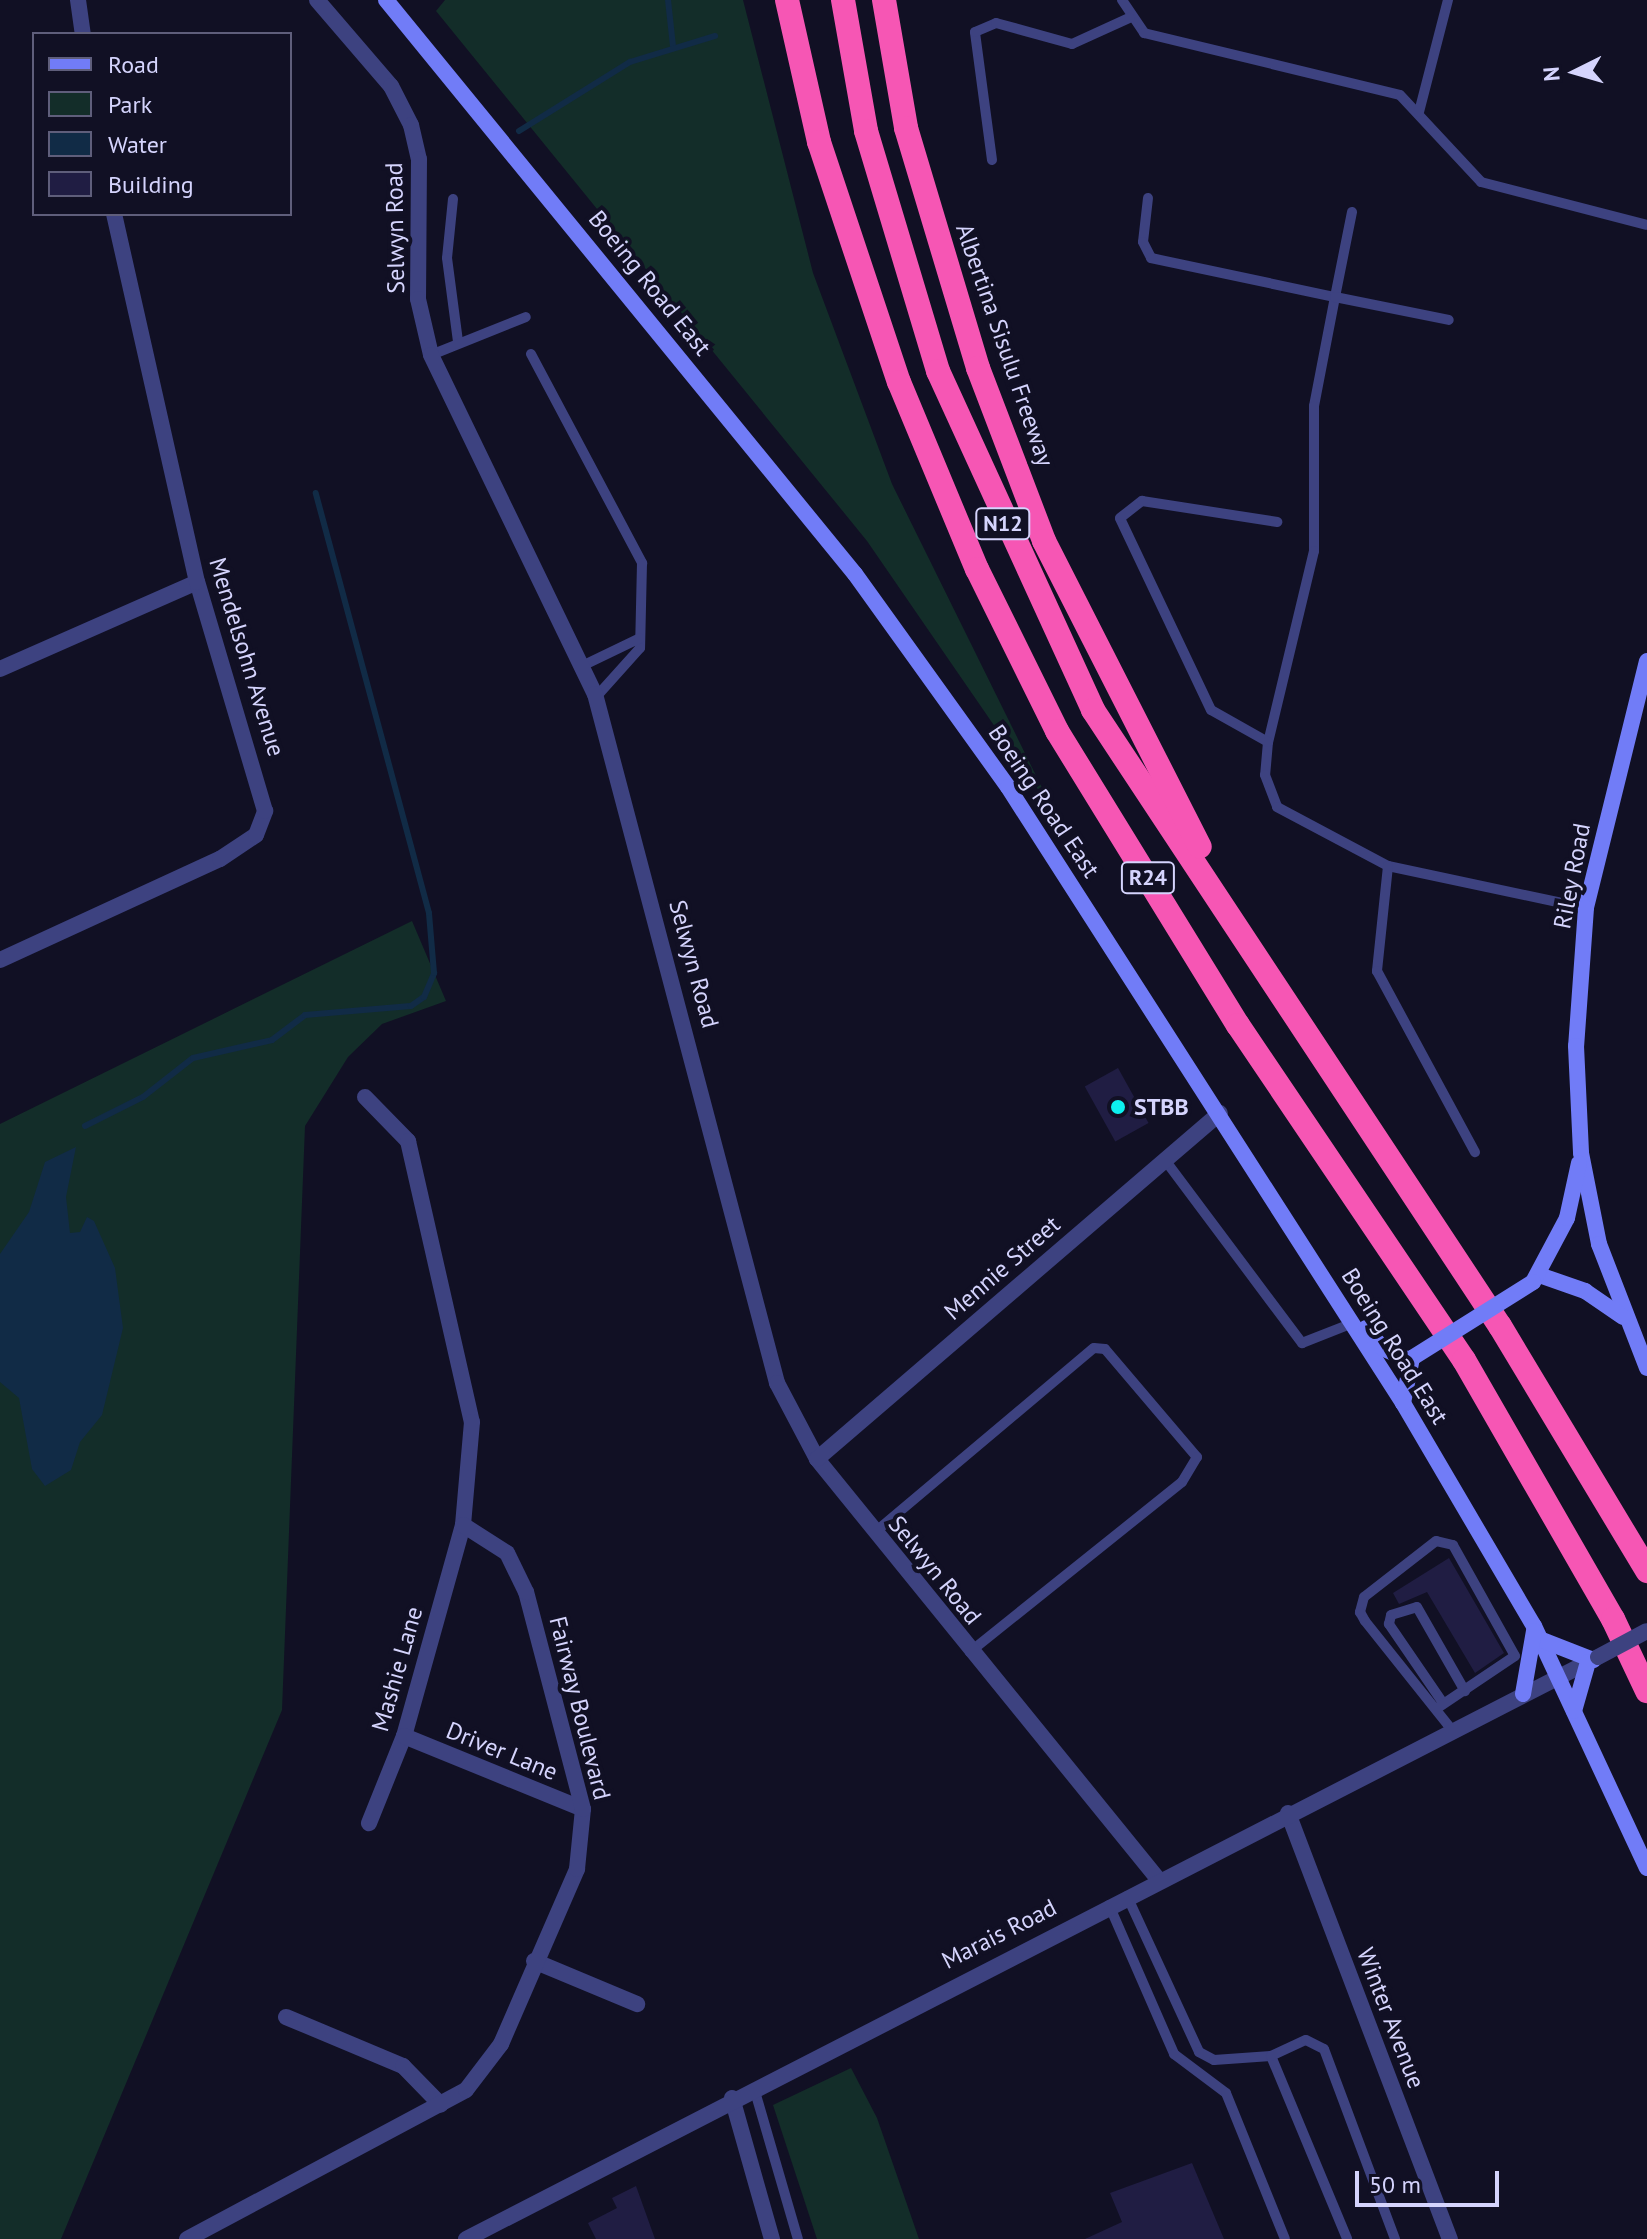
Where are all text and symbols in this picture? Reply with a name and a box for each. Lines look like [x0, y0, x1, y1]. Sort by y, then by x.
legend [32, 32, 292, 216]
north arrow [1535, 32, 1615, 112]
text: Road [108, 49, 159, 80]
text: N [1537, 66, 1566, 83]
text: Park [108, 89, 152, 120]
text: Water [108, 129, 167, 160]
street label: Selwyn Road [379, 162, 411, 294]
text: Building [108, 169, 194, 200]
street label: Boeing Road East [583, 205, 717, 361]
street label: Albertina Sisulu Freeway [950, 220, 1060, 470]
road number: N12 [975, 506, 1031, 542]
street label: Mendelsohn Avenue [203, 554, 291, 760]
street label: Boeing Road East [982, 719, 1106, 883]
street label: Riley Road [1548, 820, 1596, 932]
road number: R24 [1120, 860, 1176, 896]
street label: Selwyn Road [663, 897, 725, 1031]
place label: STBB [1134, 1093, 1189, 1121]
marker: STBB [1109, 1098, 1127, 1116]
street label: Mennie Street [938, 1210, 1066, 1326]
street label: Boeing Road East [1336, 1263, 1454, 1429]
street label: Selwyn Road [883, 1510, 987, 1630]
street label: Mashie Lane [365, 1603, 429, 1735]
street label: Fairway Boulevard [543, 1613, 617, 1803]
street label: Driver Lane [442, 1716, 562, 1786]
street label: Marais Road [937, 1893, 1061, 1975]
street label: Winter Avenue [1351, 1943, 1431, 2093]
scale bar [1359, 2155, 1503, 2205]
text: 50 m [1369, 2169, 1421, 2200]

